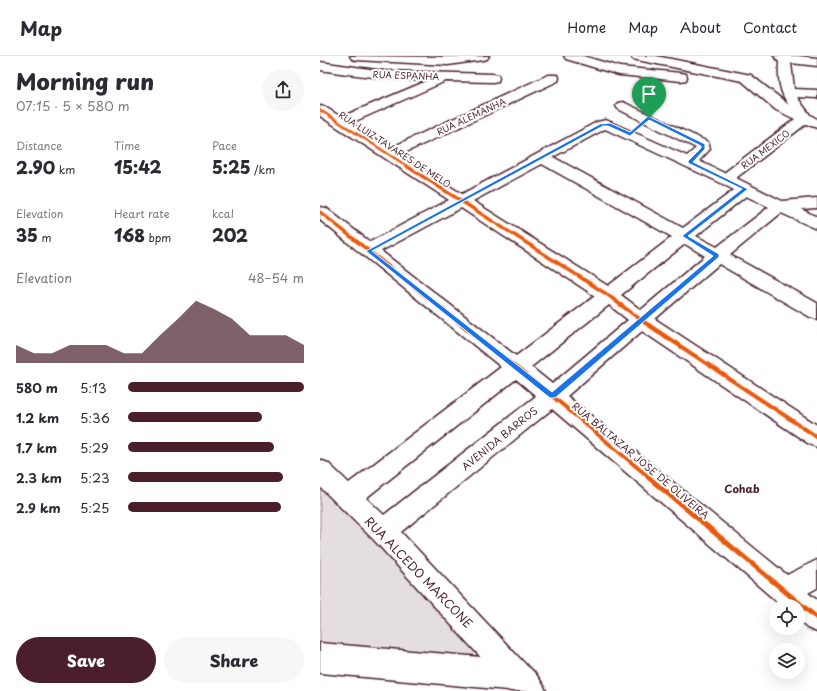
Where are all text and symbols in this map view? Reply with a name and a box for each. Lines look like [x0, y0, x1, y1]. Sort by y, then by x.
text: Map [20, 14, 62, 42]
text: Home [567, 17, 606, 38]
text: Map [628, 17, 658, 38]
text: About [680, 17, 721, 38]
text: Contact [743, 17, 797, 38]
text: Morning run [16, 64, 154, 97]
street label: RUA ESPANHA [372, 67, 440, 83]
button: share [262, 69, 304, 111]
pin [632, 77, 666, 118]
icon: arrive [638, 83, 660, 105]
street label: RUA ALEMANHA [434, 94, 508, 138]
text: 07:15 · 5 × 580 m [16, 96, 130, 115]
street label: RUA LUIZ TAVARES DE MELO [336, 107, 454, 191]
street label: RUA MEXICO [738, 126, 792, 172]
text: Distance [16, 137, 62, 154]
text: Time [114, 137, 140, 154]
text: Pace [212, 137, 237, 154]
text: 2.90 [16, 154, 55, 180]
text: 15:42 [114, 154, 161, 180]
text: 5:25 [212, 154, 251, 180]
text: km [55, 161, 75, 178]
text: /km [251, 161, 275, 178]
text: Elevation [16, 205, 63, 222]
text: Heart rate [114, 205, 170, 222]
text: kcal [212, 205, 234, 222]
text: 35 [16, 222, 38, 248]
text: 168 [114, 222, 145, 248]
text: 202 [212, 222, 248, 248]
text: m [38, 229, 52, 246]
text: bpm [145, 229, 171, 246]
text: Elevation [16, 268, 72, 287]
text: 48–54 m [248, 268, 304, 287]
text: 580 m [16, 378, 58, 397]
text: 5:13 [80, 378, 107, 397]
street label: RUA BALTAZAR JOSE DE OLIVEIRA [569, 398, 713, 522]
street label: AVENIDA BARROS [458, 403, 540, 473]
text: 1.2 km [16, 408, 59, 427]
text: 5:36 [80, 408, 110, 427]
text: 1.7 km [16, 438, 57, 457]
text: 5:29 [80, 438, 109, 457]
text: 2.3 km [16, 468, 62, 487]
text: 5:23 [80, 468, 110, 487]
district label: Cohab [724, 480, 760, 497]
text: 2.9 km [16, 498, 61, 517]
text: 5:25 [80, 498, 109, 517]
street label: RUA ALCEDO MARCONE [361, 512, 477, 632]
map controls [769, 599, 805, 679]
button: locate [769, 599, 805, 635]
button: Save [16, 637, 156, 683]
button: Share [164, 637, 304, 683]
button: layers [769, 643, 805, 679]

